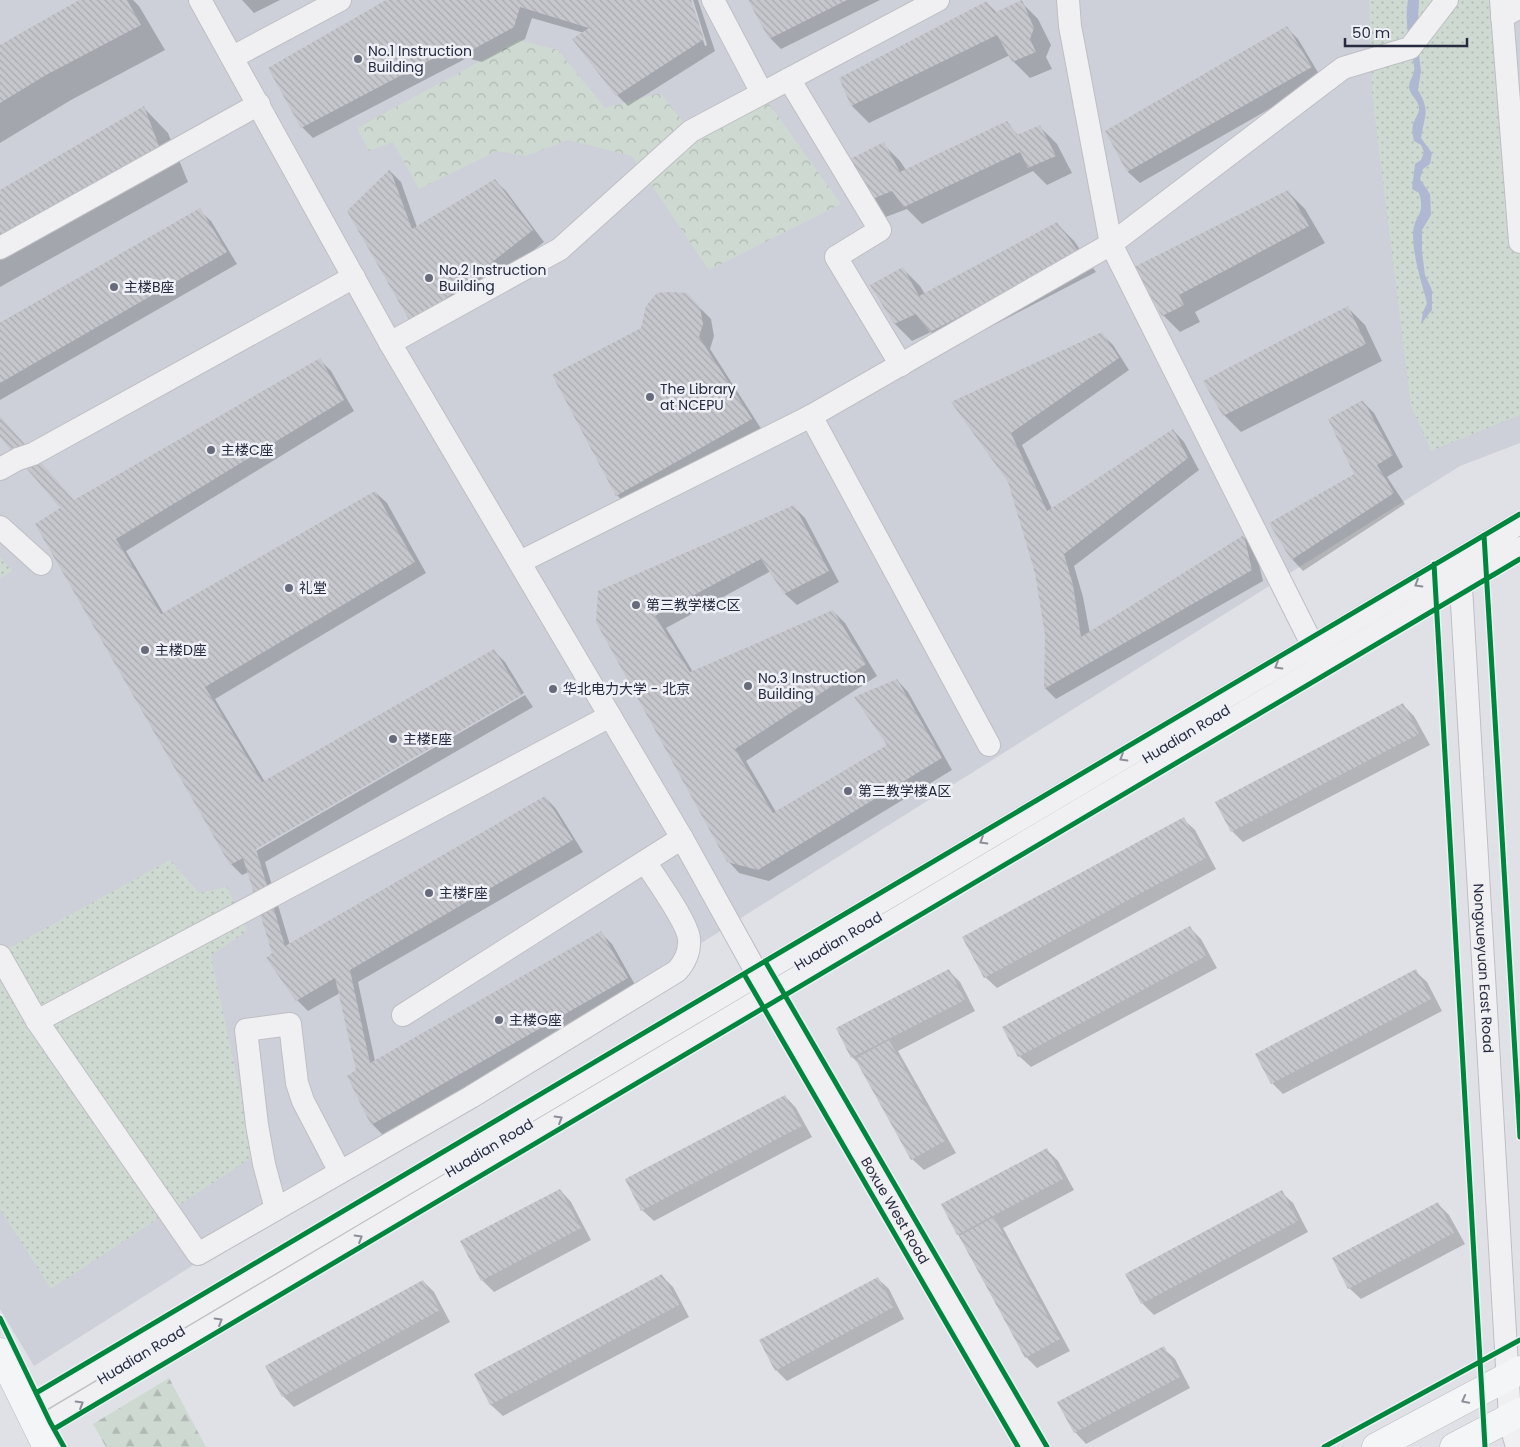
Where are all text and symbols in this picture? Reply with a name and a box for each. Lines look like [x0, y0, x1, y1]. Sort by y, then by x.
scale bar [1345, 15, 1468, 47]
text: 50 m [1352, 22, 1390, 43]
place label: No.1 Instruction Building [368, 41, 472, 77]
marker: No.1 Instruction Building [352, 53, 364, 65]
place label: No.2 Instruction Building [439, 260, 546, 296]
marker: No.2 Instruction Building [423, 272, 435, 284]
place label: 主楼B座 [124, 277, 175, 297]
marker: 主楼B座 [108, 281, 120, 293]
place label: The Library at NCEPU [660, 379, 736, 415]
marker: The Library at NCEPU [644, 391, 656, 403]
place label: 主楼C座 [221, 440, 274, 460]
marker: 主楼C座 [205, 444, 217, 456]
one-way arrow [1414, 577, 1423, 587]
place label: 礼堂 [299, 578, 327, 598]
marker: 礼堂 [283, 582, 295, 594]
place label: 第三教学楼C区 [646, 595, 741, 615]
marker: 第三教学楼C区 [630, 599, 642, 611]
place label: 主楼D座 [155, 640, 207, 660]
marker: 主楼D座 [139, 644, 151, 656]
one-way arrow [1275, 660, 1284, 670]
place label: No.3 Instruction Building [758, 668, 866, 704]
place label: 华北电力大学 - 北京 [563, 679, 690, 699]
marker: No.3 Instruction Building [742, 680, 754, 692]
marker: 华北电力大学 - 北京 [547, 683, 559, 695]
street label: Huadian Road [1138, 700, 1234, 768]
place label: 主楼E座 [403, 729, 452, 749]
marker: 主楼E座 [387, 733, 399, 745]
one-way arrow [1120, 752, 1129, 762]
place label: 第三教学楼A区 [858, 781, 951, 801]
marker: 第三教学楼A区 [842, 785, 854, 797]
one-way arrow [980, 835, 989, 845]
place label: 主楼F座 [439, 883, 488, 903]
street label: Nongxueyuan East Road [1469, 883, 1499, 1054]
marker: 主楼F座 [423, 887, 435, 899]
street label: Huadian Road [790, 907, 886, 975]
place label: 主楼G座 [509, 1010, 562, 1030]
marker: 主楼G座 [493, 1014, 505, 1026]
street label: Huadian Road [441, 1114, 537, 1182]
one-way arrow [553, 1116, 562, 1126]
street label: Boxue West Road [856, 1153, 934, 1268]
one-way arrow [353, 1235, 362, 1245]
one-way arrow [214, 1318, 223, 1328]
street label: Huadian Road [93, 1321, 189, 1389]
one-way arrow [1461, 1394, 1470, 1404]
one-way arrow [74, 1401, 83, 1411]

